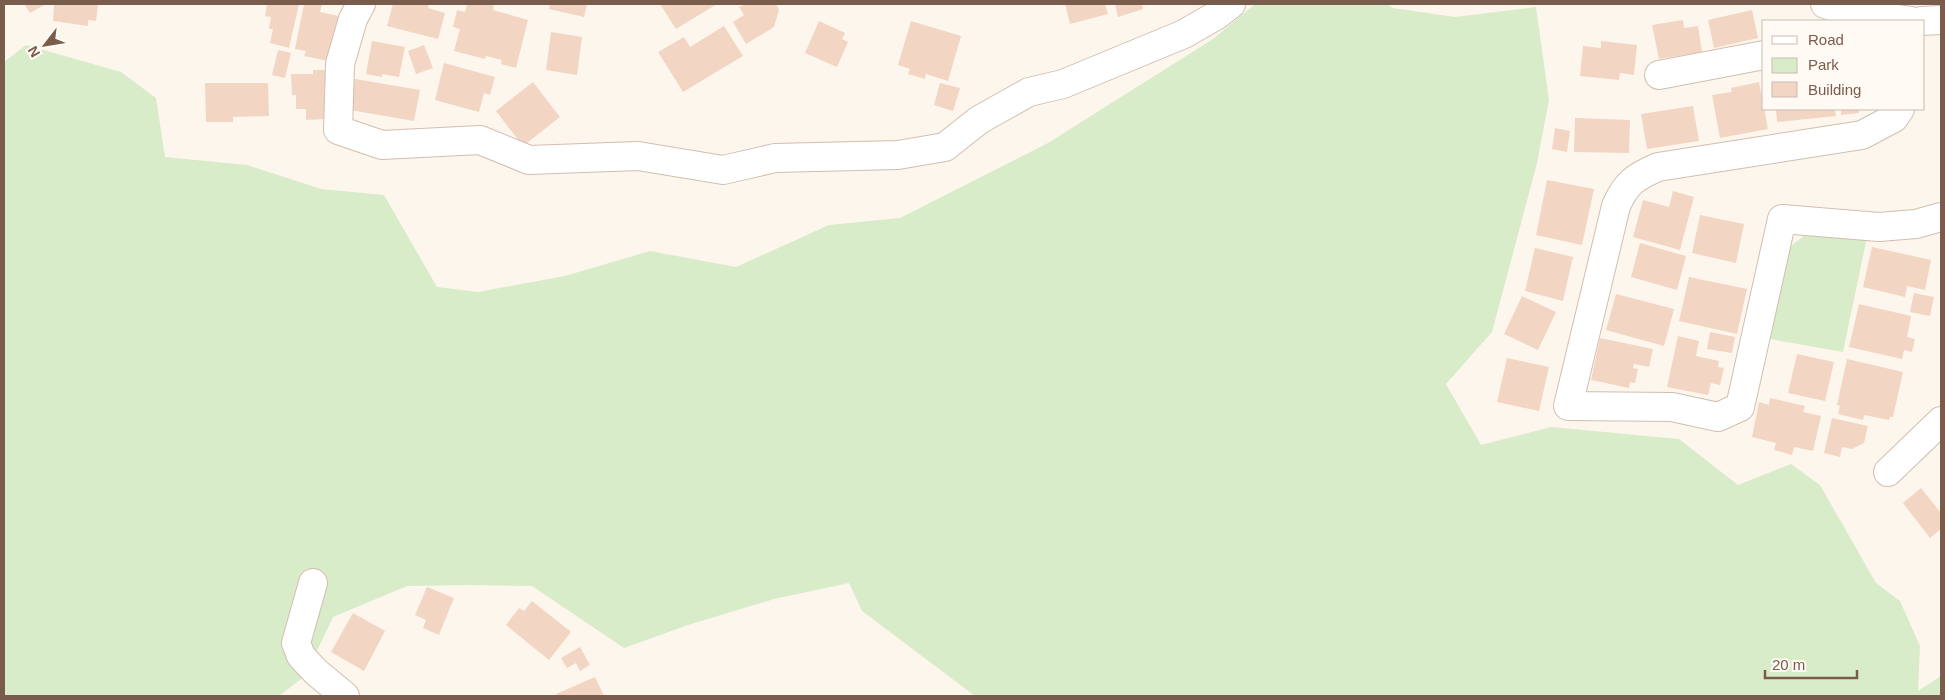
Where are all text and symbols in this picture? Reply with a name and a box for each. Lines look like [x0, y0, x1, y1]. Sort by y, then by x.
north arrow [20, 20, 70, 70]
legend [1762, 20, 1925, 110]
text: Road [1808, 31, 1844, 48]
text: N [24, 43, 43, 60]
text: Park [1808, 56, 1839, 73]
text: Building [1808, 81, 1861, 98]
scale bar [1765, 648, 1858, 680]
text: 20 m [1772, 656, 1805, 673]

